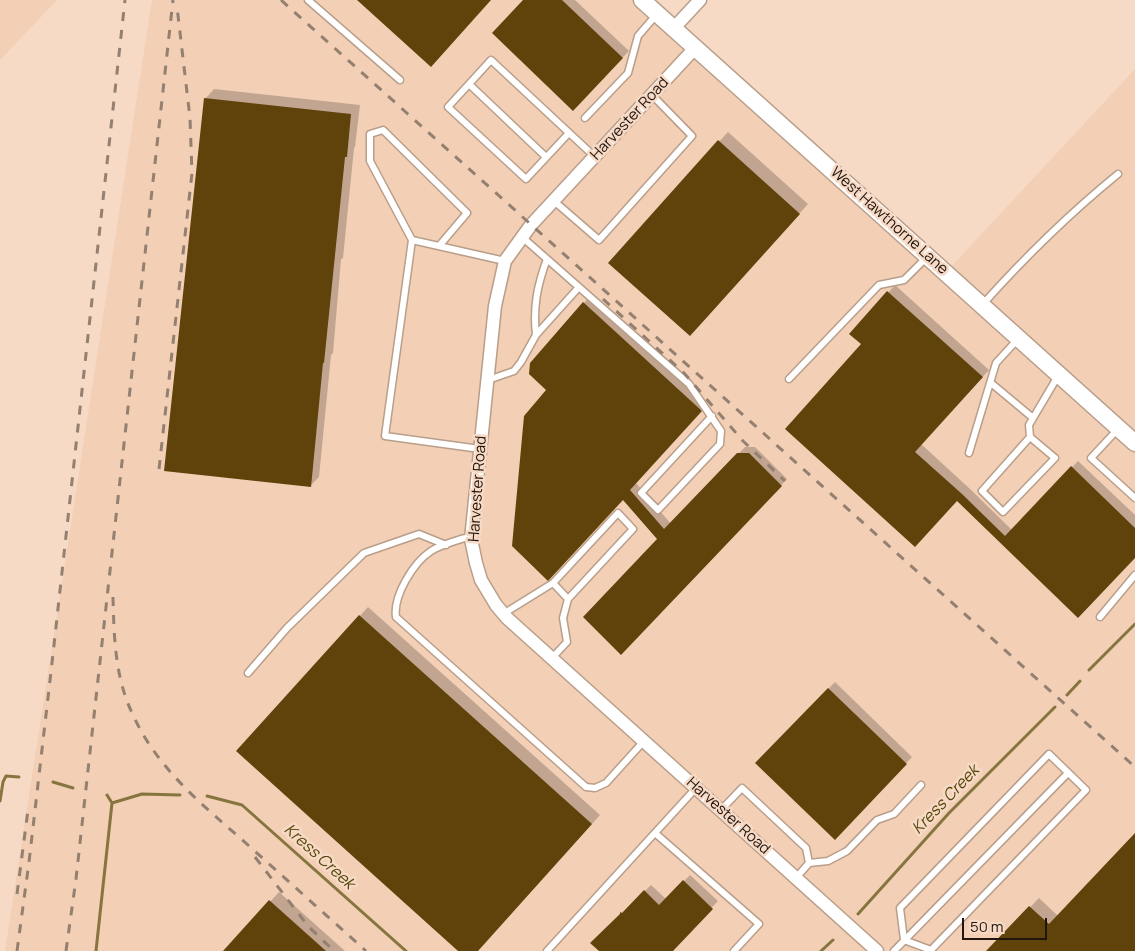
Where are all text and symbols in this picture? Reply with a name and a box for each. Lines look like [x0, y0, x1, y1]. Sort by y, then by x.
street label: Harvester Road [587, 74, 673, 164]
street label: West Hawthorne Lane [826, 163, 952, 279]
street label: Harvester Road [465, 435, 491, 543]
water label: Kress Creek [908, 762, 984, 838]
street label: Harvester Road [682, 774, 774, 858]
water label: Kress Creek [280, 820, 358, 894]
scale bar [965, 908, 1050, 940]
text: 50 m [970, 916, 1004, 937]

